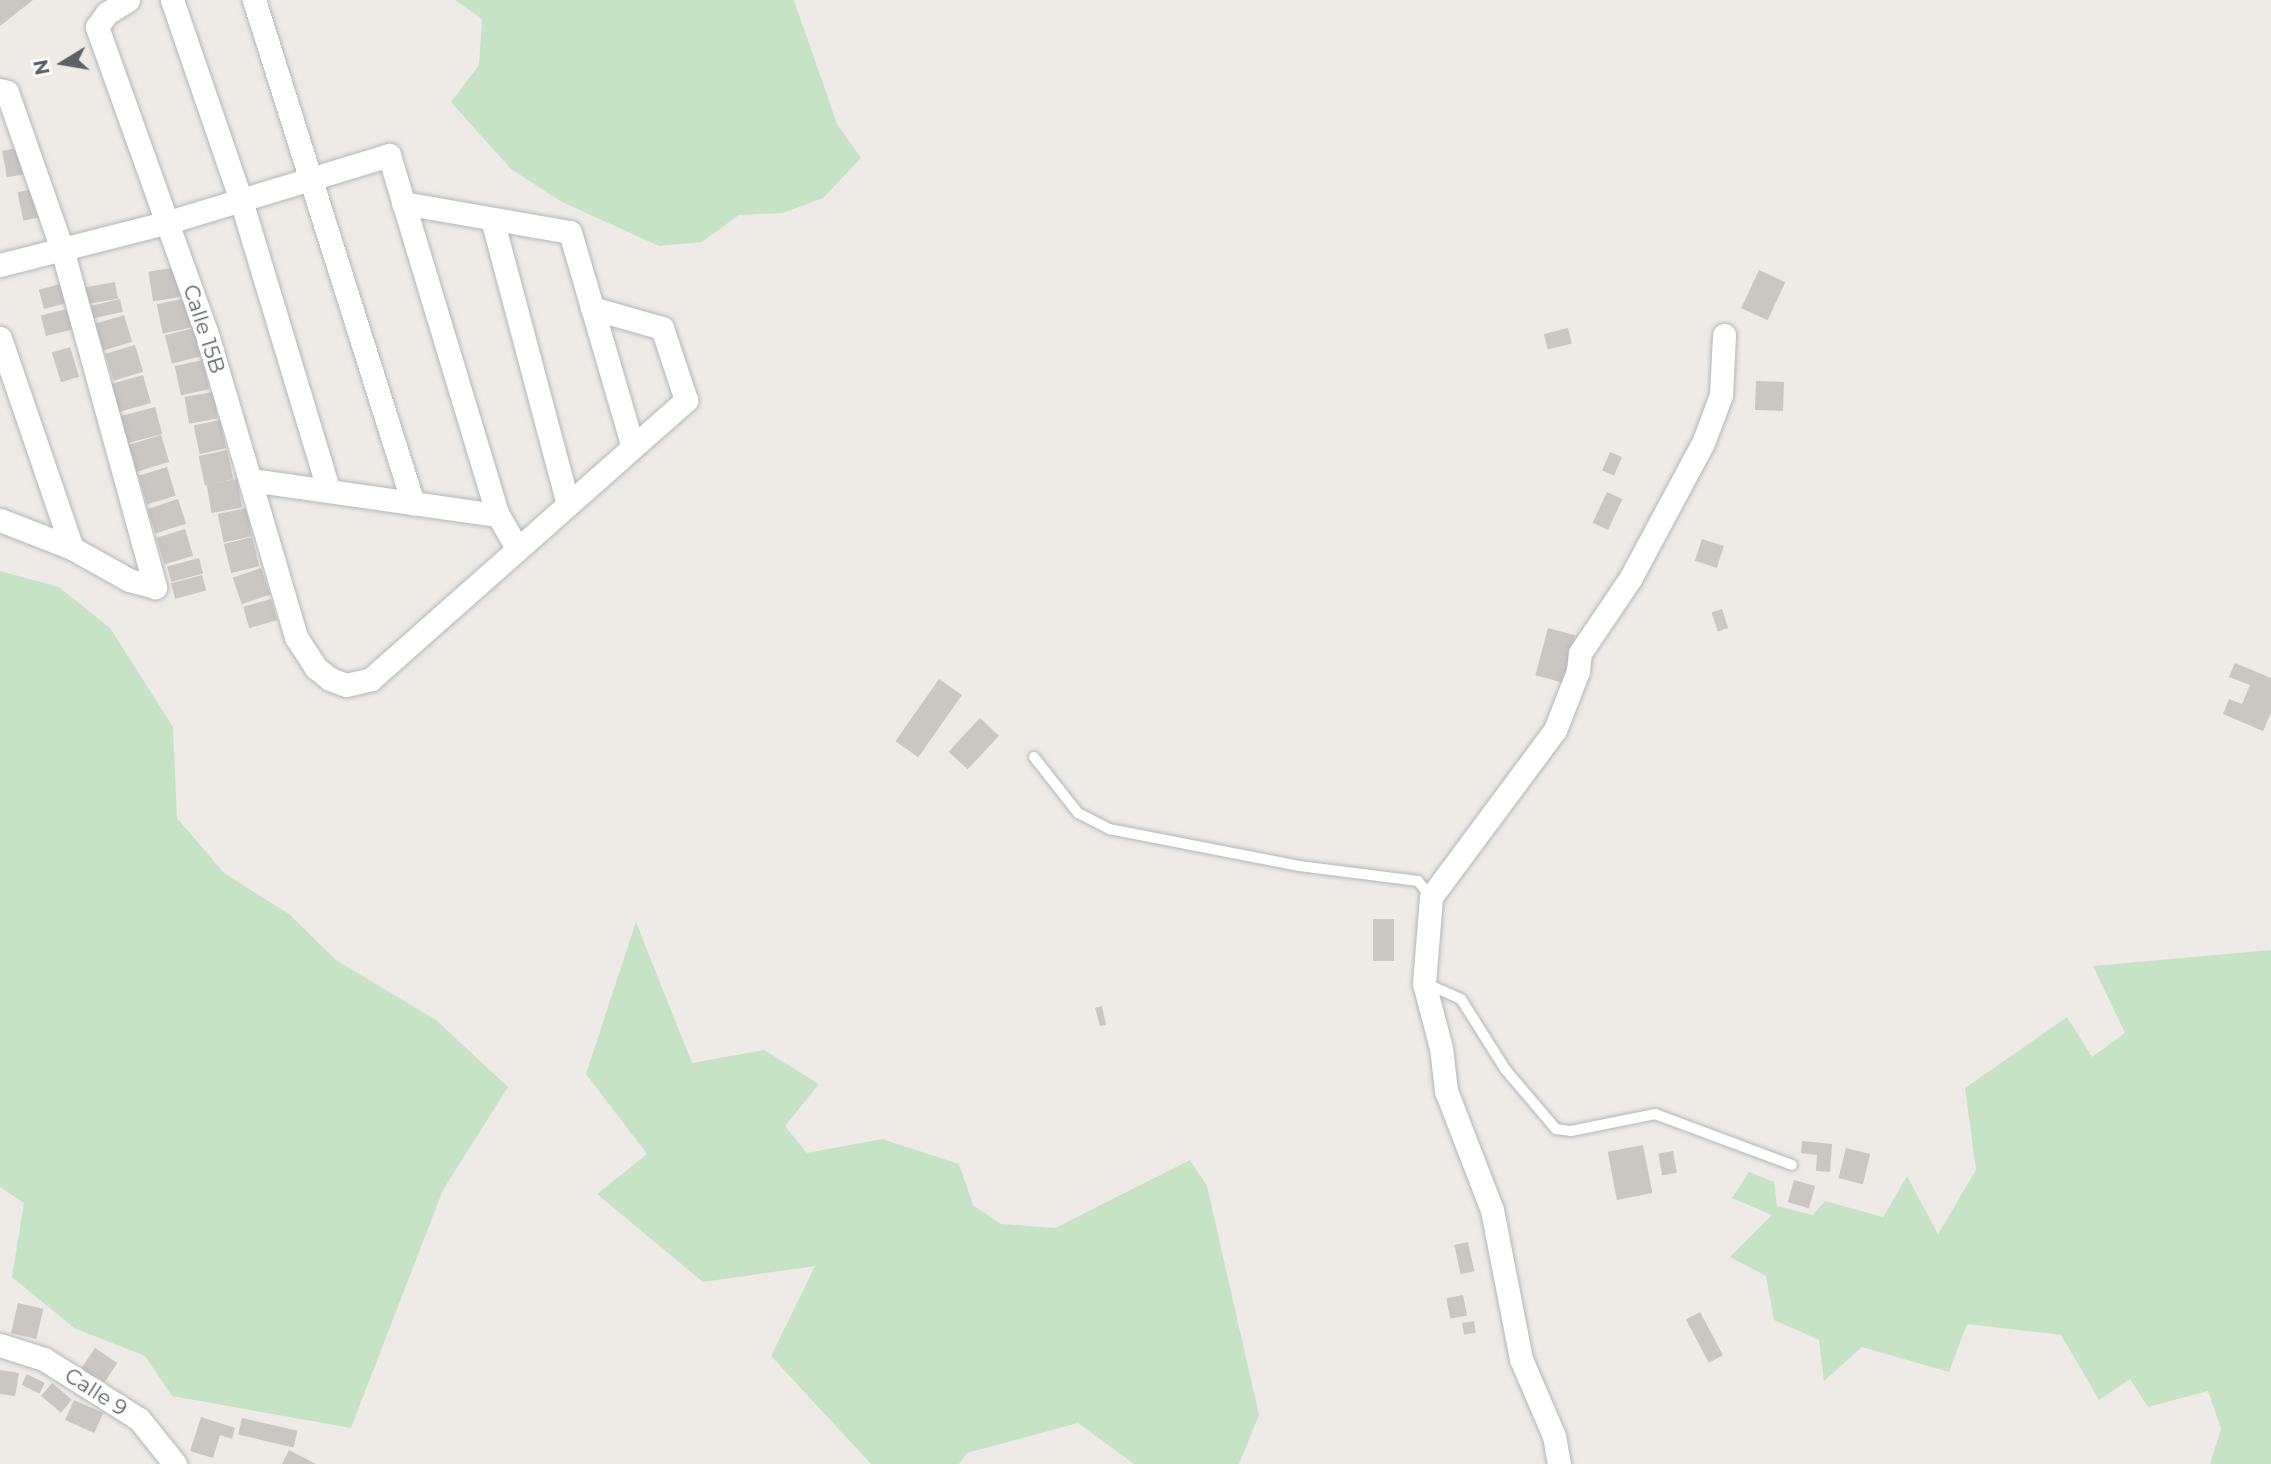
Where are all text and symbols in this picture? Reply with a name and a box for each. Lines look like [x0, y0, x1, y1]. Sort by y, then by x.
north arrow [28, 28, 98, 98]
text: N [29, 57, 55, 77]
street label: Calle 15B [178, 281, 230, 377]
street label: Calle 9 [60, 1363, 132, 1421]

